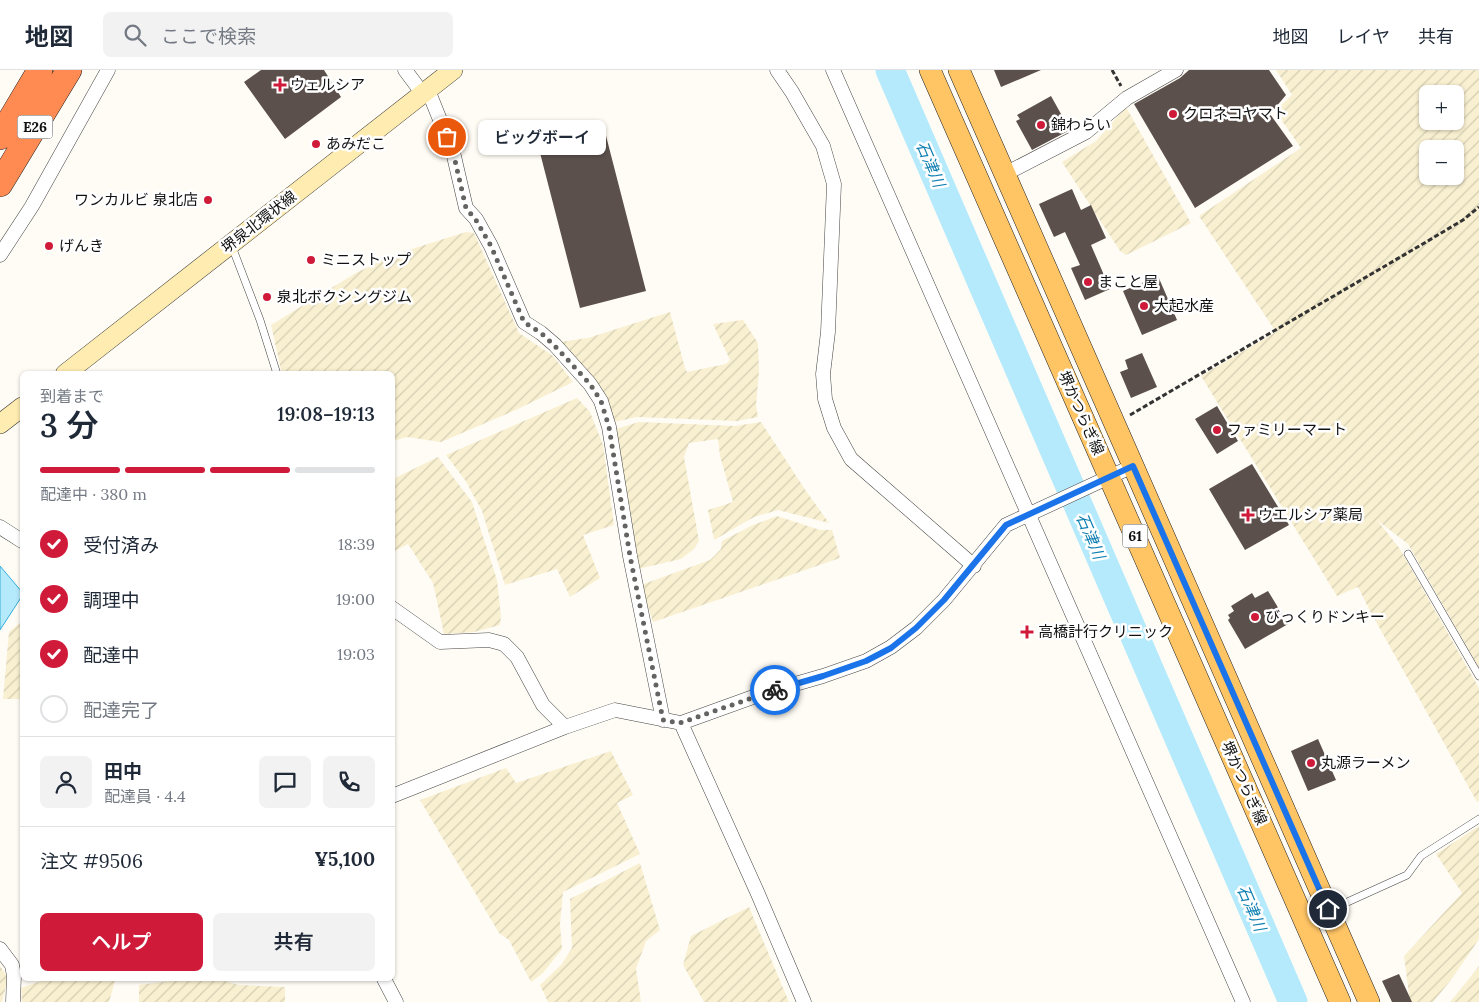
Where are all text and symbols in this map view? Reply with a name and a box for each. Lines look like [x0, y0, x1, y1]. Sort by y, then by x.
search box [103, 12, 453, 57]
text: 地図 [25, 21, 73, 52]
icon: search [121, 21, 149, 49]
text: ここで検索 [161, 24, 256, 48]
text: 地図 [1273, 25, 1309, 48]
text: レイヤ [1337, 25, 1390, 48]
text: 共有 [1418, 25, 1454, 48]
place label: ウェルシア [290, 75, 365, 94]
marker: ウェルシア [274, 79, 286, 91]
map controls [1419, 85, 1464, 185]
button: + [1419, 85, 1464, 130]
place label: クロネコヤマト [1183, 104, 1288, 123]
marker: クロネコヤマト [1167, 108, 1179, 120]
place label: 錦わらい [1051, 115, 1111, 134]
road number: E26 [18, 116, 52, 138]
pin [426, 116, 468, 158]
marker: 錦わらい [1035, 119, 1047, 131]
callout: ビッグボーイ [477, 120, 604, 154]
icon: bag [433, 123, 461, 151]
text: ビッグボーイ [494, 127, 590, 147]
place label: あみだこ [326, 134, 386, 153]
marker: あみだこ [310, 138, 322, 150]
water label: 石津川 [912, 138, 950, 192]
button: − [1419, 140, 1464, 185]
street label: 堺泉北環状線 [217, 186, 300, 257]
place label: ワンカルビ 泉北店 [74, 190, 198, 209]
marker: ワンカルビ 泉北店 [202, 194, 214, 206]
place label: げんき [59, 236, 104, 255]
marker: げんき [43, 240, 55, 252]
place label: ミニストップ [321, 250, 411, 269]
marker: ミニストップ [305, 254, 317, 266]
place label: まこと屋 [1098, 272, 1158, 291]
marker: まこと屋 [1082, 276, 1094, 288]
place label: 泉北ボクシングジム [277, 287, 412, 306]
marker: 泉北ボクシングジム [261, 291, 273, 303]
place label: 大起水産 [1154, 296, 1214, 315]
marker: 大起水産 [1138, 300, 1150, 312]
street label: 堺かつらぎ線 [1054, 368, 1108, 458]
text: 到着まで [40, 386, 104, 406]
text: 19:08–19:13 [277, 402, 375, 426]
text: 3 分 [40, 405, 98, 446]
place label: ファミリーマート [1227, 420, 1347, 439]
marker: ファミリーマート [1211, 424, 1223, 436]
text: 配達中 · 380 m [40, 484, 147, 504]
place label: ウエルシア薬局 [1258, 505, 1363, 524]
marker: ウエルシア薬局 [1242, 509, 1254, 521]
water label: 石津川 [1072, 510, 1110, 564]
road number: 61 [1122, 524, 1148, 548]
icon: check [40, 530, 68, 558]
text: 受付済み [83, 533, 159, 557]
text: 18:39 [338, 534, 375, 554]
icon: check [40, 585, 68, 613]
text: 調理中 [83, 588, 140, 612]
text: 19:00 [336, 589, 375, 609]
place label: びっくりドンキー [1265, 607, 1385, 626]
marker: びっくりドンキー [1249, 611, 1261, 623]
place label: 高橋計行クリニック [1038, 622, 1173, 641]
marker: 高橋計行クリニック [1020, 625, 1034, 639]
icon: check [40, 640, 68, 668]
text: 配達中 [83, 643, 140, 667]
text: 19:03 [337, 644, 375, 664]
courier [750, 665, 800, 715]
icon: bike [761, 676, 789, 704]
text: 配達完了 [83, 698, 159, 722]
street label: 堺かつらぎ線 [1217, 738, 1271, 828]
place label: 丸源ラーメン [1321, 753, 1410, 772]
button: person [40, 756, 92, 808]
button: chat [259, 756, 311, 808]
button: phone [323, 756, 375, 808]
marker: 丸源ラーメン [1305, 757, 1317, 769]
text: 田中 [104, 759, 142, 783]
text: 配達員 · 4.4 [104, 786, 186, 806]
text: ¥5,100 [314, 847, 375, 871]
text: 注文 #9506 [40, 849, 143, 873]
water label: 石津川 [1233, 882, 1271, 936]
pin [1307, 888, 1349, 930]
icon: home [1314, 895, 1342, 923]
button: ヘルプ [40, 913, 203, 971]
button: 共有 [213, 913, 375, 971]

